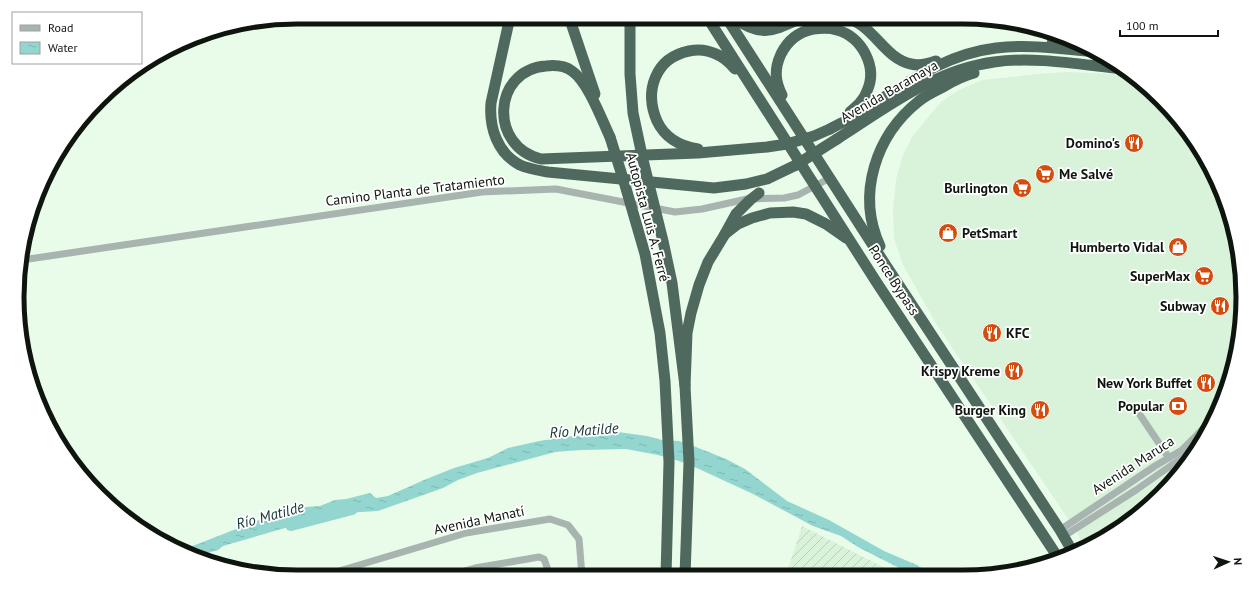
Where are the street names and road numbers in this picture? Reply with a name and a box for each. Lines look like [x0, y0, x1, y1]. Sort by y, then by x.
street label: Avenida Baramaya [837, 56, 941, 126]
street label: Autopista Luis A. Ferré [622, 150, 674, 284]
street label: Camino Planta de Tratamiento [324, 170, 506, 210]
street label: Ponce Bypass [865, 241, 923, 319]
street label: Avenida Maruca [1088, 432, 1178, 498]
street label: Avenida Manatí [432, 502, 526, 538]

